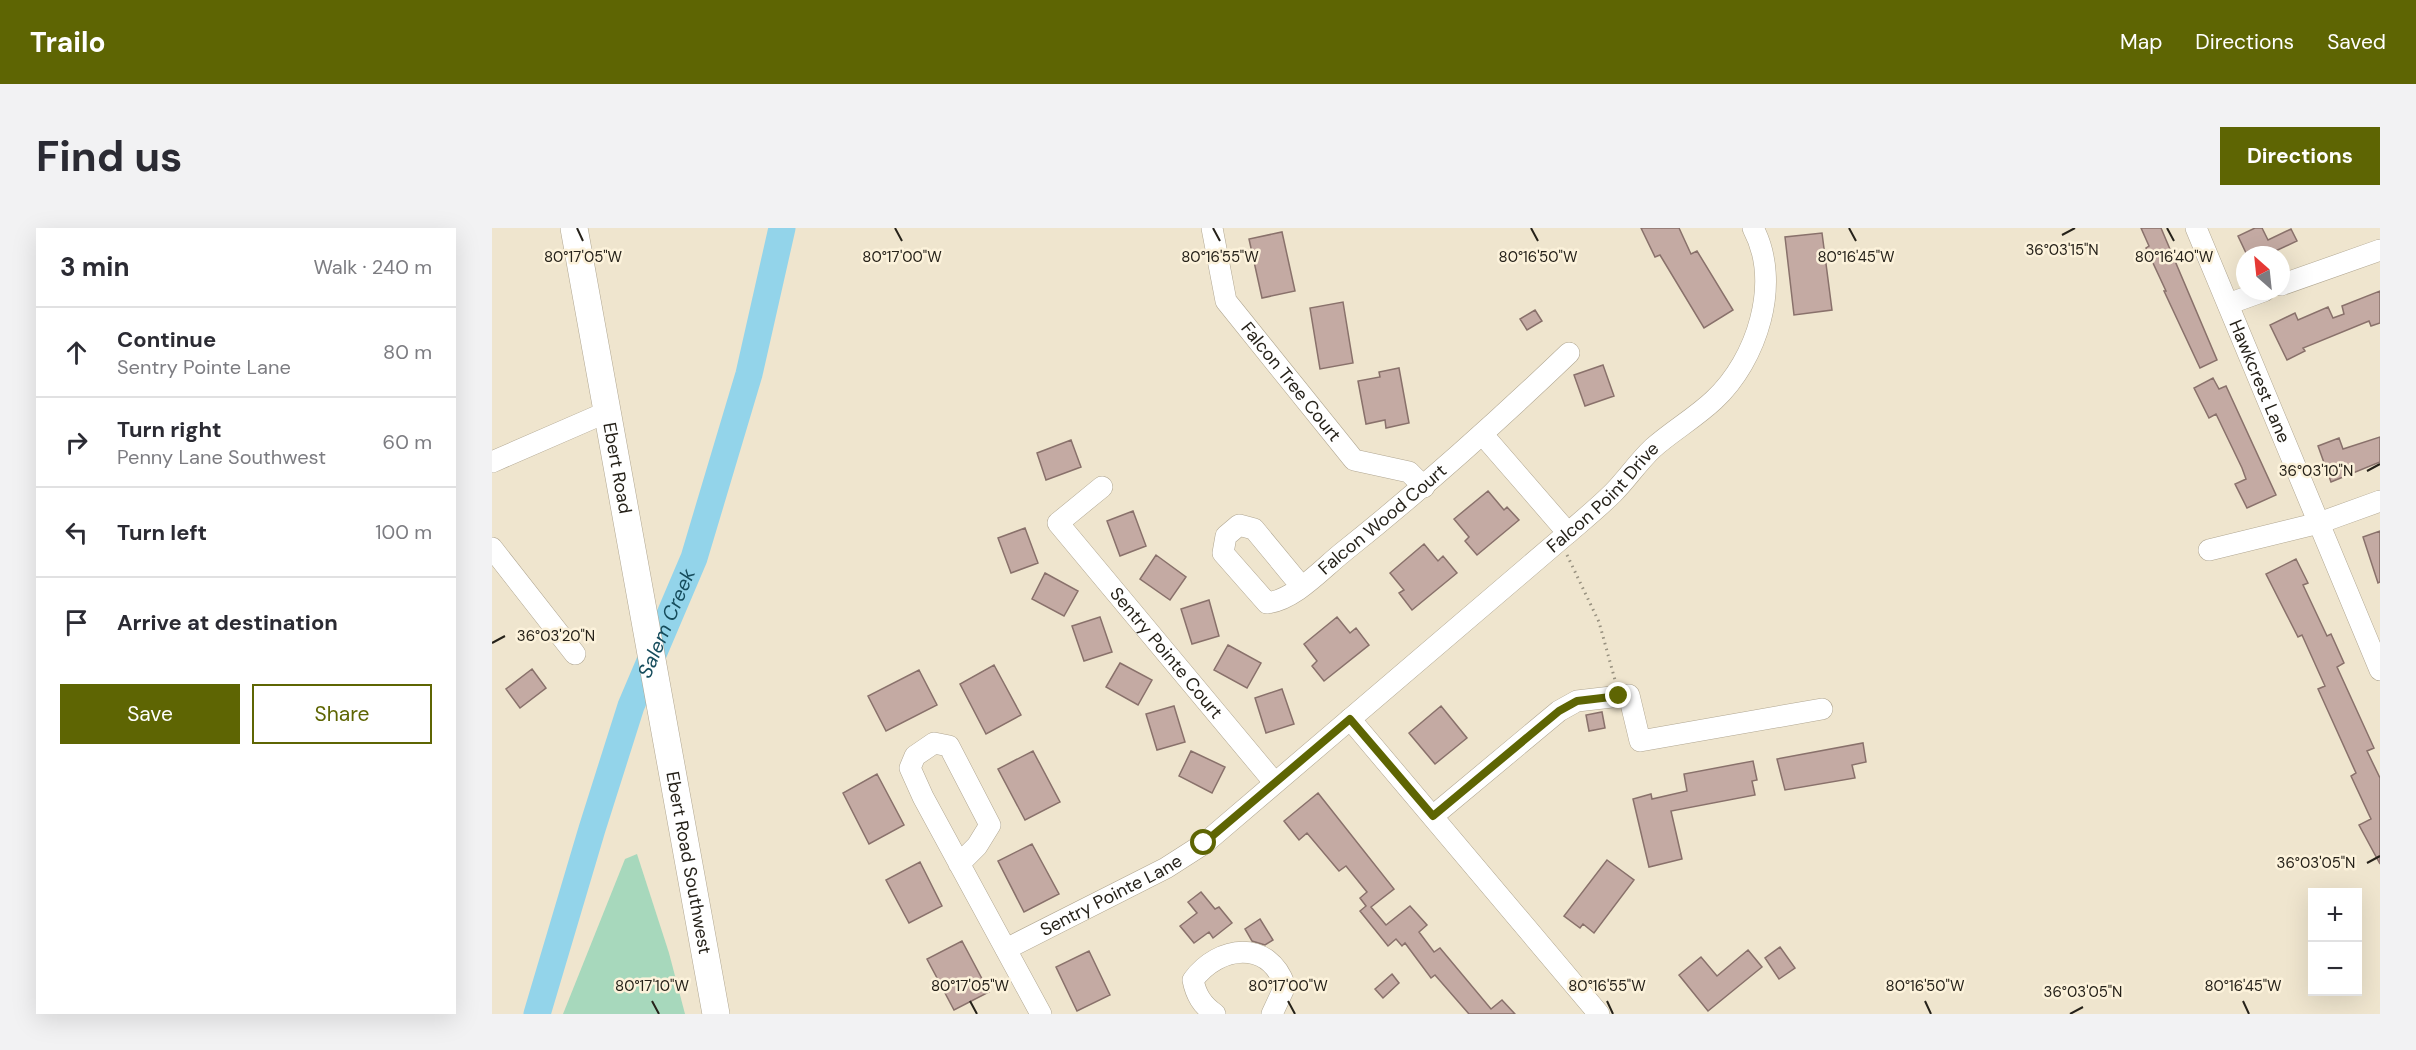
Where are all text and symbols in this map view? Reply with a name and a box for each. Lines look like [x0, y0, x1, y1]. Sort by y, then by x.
text: Trailo [30, 24, 106, 61]
text: Map [2120, 28, 2162, 56]
text: Directions [2195, 28, 2294, 56]
text: Saved [2327, 28, 2386, 56]
button: Directions [2220, 127, 2380, 185]
text: Find us [36, 129, 182, 184]
text: 36°03'15"N [2025, 240, 2099, 260]
north arrow [2236, 246, 2290, 300]
text: 80°17'05"W [544, 247, 623, 267]
text: 80°17'00"W [862, 247, 942, 267]
text: 80°16'55"W [1181, 247, 1259, 267]
text: 80°16'50"W [1499, 247, 1578, 267]
text: 80°16'45"W [1817, 247, 1895, 267]
text: 80°16'40"W [2135, 247, 2214, 267]
text: 3 min [60, 250, 129, 284]
text: Walk · 240 m [313, 254, 432, 280]
street label: Hawkcrest Lane [2223, 316, 2296, 446]
street label: Falcon Tree Court [1235, 317, 1347, 447]
text: Continue [117, 325, 216, 354]
icon: ahead [60, 336, 93, 369]
text: 80 m [383, 339, 432, 365]
text: Sentry Pointe Lane [117, 354, 291, 380]
text: Turn right [117, 415, 222, 444]
street label: Ebert Road [597, 421, 637, 516]
icon: right [60, 426, 93, 459]
text: 60 m [383, 429, 432, 455]
street label: Falcon Point Drive [1542, 437, 1664, 558]
text: Penny Lane Southwest [117, 444, 326, 470]
street label: Falcon Wood Court [1313, 459, 1452, 580]
text: 36°03'10"N [2279, 461, 2353, 481]
icon: left [60, 516, 93, 549]
text: Turn left [117, 518, 207, 547]
text: 100 m [375, 519, 432, 545]
water label: Salem Creek [631, 564, 701, 682]
street label: Sentry Pointe Court [1104, 582, 1228, 724]
icon: arrive [60, 606, 93, 639]
text: Arrive at destination [117, 608, 338, 637]
text: 36°03'20"N [517, 626, 595, 646]
route end [1605, 682, 1631, 708]
button: Save [60, 684, 240, 744]
button: Share [252, 684, 432, 744]
street label: Ebert Road Southwest [660, 769, 717, 956]
route start [1190, 829, 1216, 855]
street label: Sentry Pointe Lane [1036, 849, 1187, 942]
text: 36°03'05"N [2277, 853, 2355, 873]
map controls [2308, 888, 2362, 996]
button: + [2308, 888, 2362, 942]
button: − [2308, 942, 2362, 996]
text: 80°17'10"W [615, 976, 689, 996]
text: 80°17'05"W [931, 976, 1010, 996]
text: 80°17'00"W [1248, 976, 1328, 996]
text: 80°16'55"W [1568, 976, 1646, 996]
text: 80°16'50"W [1886, 976, 1965, 996]
text: 80°16'45"W [2204, 976, 2282, 996]
text: 36°03'05"N [2044, 982, 2122, 1002]

